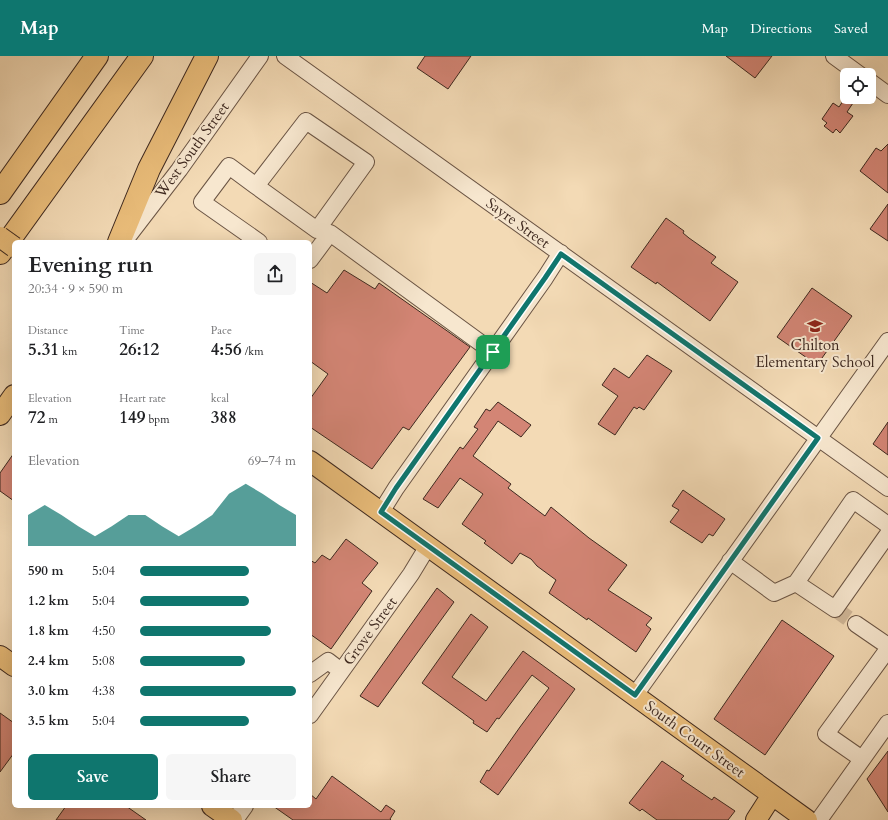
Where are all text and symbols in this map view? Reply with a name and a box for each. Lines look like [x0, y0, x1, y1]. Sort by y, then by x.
text: Map [20, 15, 59, 41]
text: Map [702, 19, 728, 38]
text: Directions [750, 19, 812, 38]
text: Saved [834, 19, 868, 38]
map controls [840, 68, 876, 104]
button: locate [840, 68, 876, 104]
street label: West South Street [150, 98, 234, 203]
street label: Sayre Street [482, 193, 554, 253]
text: Evening run [28, 250, 153, 280]
button: share [254, 253, 296, 295]
text: 20:34 · 9 × 590 m [28, 280, 123, 298]
school or university icon: Chilton Elementary School [806, 317, 824, 335]
text: Distance [28, 323, 68, 338]
text: Time [119, 323, 145, 338]
text: Pace [211, 323, 232, 338]
pin [476, 335, 510, 369]
place label: Chilton Elementary School [755, 335, 875, 372]
text: 5.31 [28, 338, 59, 361]
text: 26:12 [119, 338, 159, 361]
text: 4:56 [211, 338, 242, 361]
icon: arrive [482, 341, 504, 363]
text: km [59, 344, 77, 359]
text: /km [242, 344, 263, 359]
text: Elevation [28, 391, 72, 406]
text: Heart rate [119, 391, 166, 406]
text: kcal [211, 391, 229, 406]
text: 72 [28, 406, 45, 429]
text: 149 [119, 406, 145, 429]
text: 388 [211, 406, 237, 429]
text: m [45, 412, 58, 427]
text: bpm [145, 412, 169, 427]
text: Elevation [28, 452, 80, 470]
text: 69–74 m [248, 452, 296, 470]
text: 590 m [28, 562, 63, 580]
text: 5:04 [92, 562, 115, 580]
text: 1.2 km [28, 592, 69, 610]
text: 5:04 [92, 592, 115, 610]
street label: Grove Street [338, 593, 402, 669]
text: 1.8 km [28, 622, 69, 640]
text: 4:50 [92, 622, 115, 640]
text: 2.4 km [28, 652, 69, 670]
text: 5:08 [92, 652, 115, 670]
text: 3.0 km [28, 682, 69, 700]
text: 4:38 [92, 682, 115, 700]
street label: South Court Street [641, 696, 749, 782]
text: 3.5 km [28, 712, 69, 730]
text: 5:04 [92, 712, 115, 730]
button: Save [28, 754, 158, 800]
button: Share [166, 754, 296, 800]

